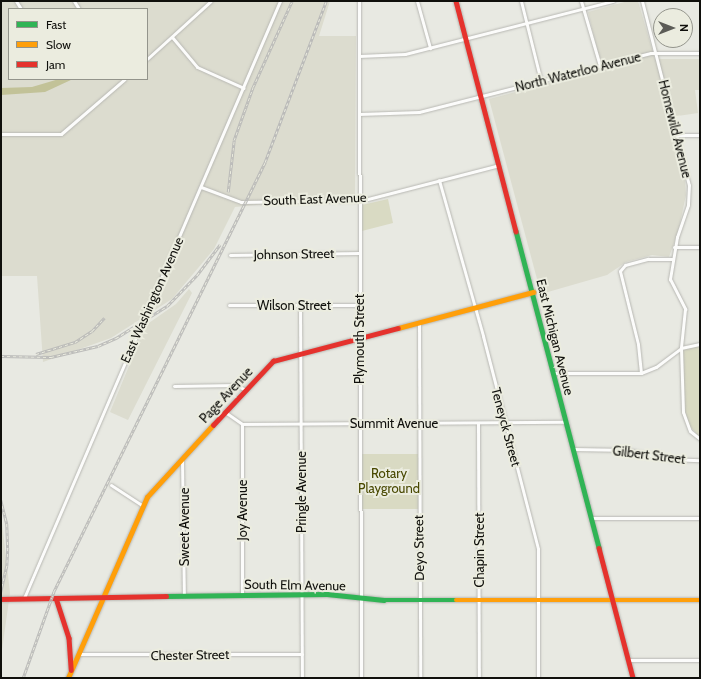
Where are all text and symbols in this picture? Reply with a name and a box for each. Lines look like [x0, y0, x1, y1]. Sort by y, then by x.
legend [8, 8, 148, 80]
north arrow [653, 8, 693, 48]
text: Fast [46, 17, 66, 32]
text: N [677, 24, 691, 32]
text: Slow [46, 37, 71, 52]
street label: North Waterloo Avenue [514, 49, 642, 95]
text: Jam [46, 57, 65, 72]
street label: Homewild Avenue [655, 78, 695, 180]
street label: South East Avenue [263, 189, 367, 209]
street label: East Washington Avenue [117, 235, 187, 365]
street label: Johnson Street [254, 245, 334, 263]
street label: East Michigan Avenue [533, 277, 577, 397]
street label: Plymouth Street [351, 294, 367, 384]
street label: Wilson Street [257, 297, 331, 313]
street label: Page Avenue [196, 364, 256, 426]
street label: Teneyck Street [488, 386, 524, 468]
street label: Summit Avenue [350, 415, 438, 431]
street label: Gilbert Street [612, 443, 686, 467]
street label: Pringle Avenue [293, 451, 309, 533]
park label: Rotary Playground [358, 466, 420, 497]
street label: Joy Avenue [234, 480, 250, 540]
street label: Sweet Avenue [176, 488, 192, 566]
street label: Chapin Street [471, 513, 487, 587]
street label: Deyo Street [411, 515, 427, 581]
street label: South Elm Avenue [244, 576, 346, 594]
street label: Chester Street [151, 647, 229, 663]

